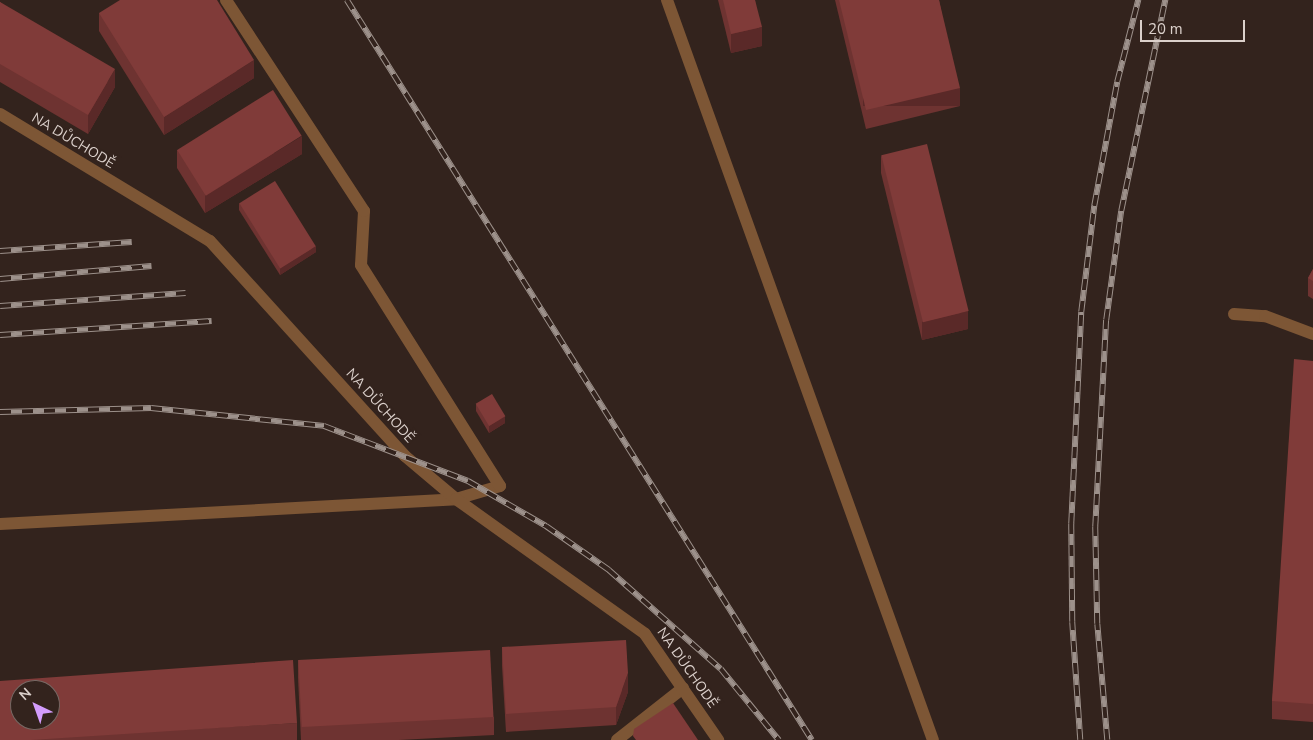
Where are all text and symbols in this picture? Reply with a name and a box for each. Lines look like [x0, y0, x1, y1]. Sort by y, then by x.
scale bar [1143, 10, 1248, 42]
text: 20 m [1148, 19, 1183, 39]
street label: NA DŮCHODĚ [28, 110, 118, 172]
street label: NA DŮCHODĚ [342, 365, 418, 447]
street label: NA DŮCHODĚ [653, 625, 721, 711]
north arrow [10, 680, 60, 730]
text: N [15, 684, 36, 705]

